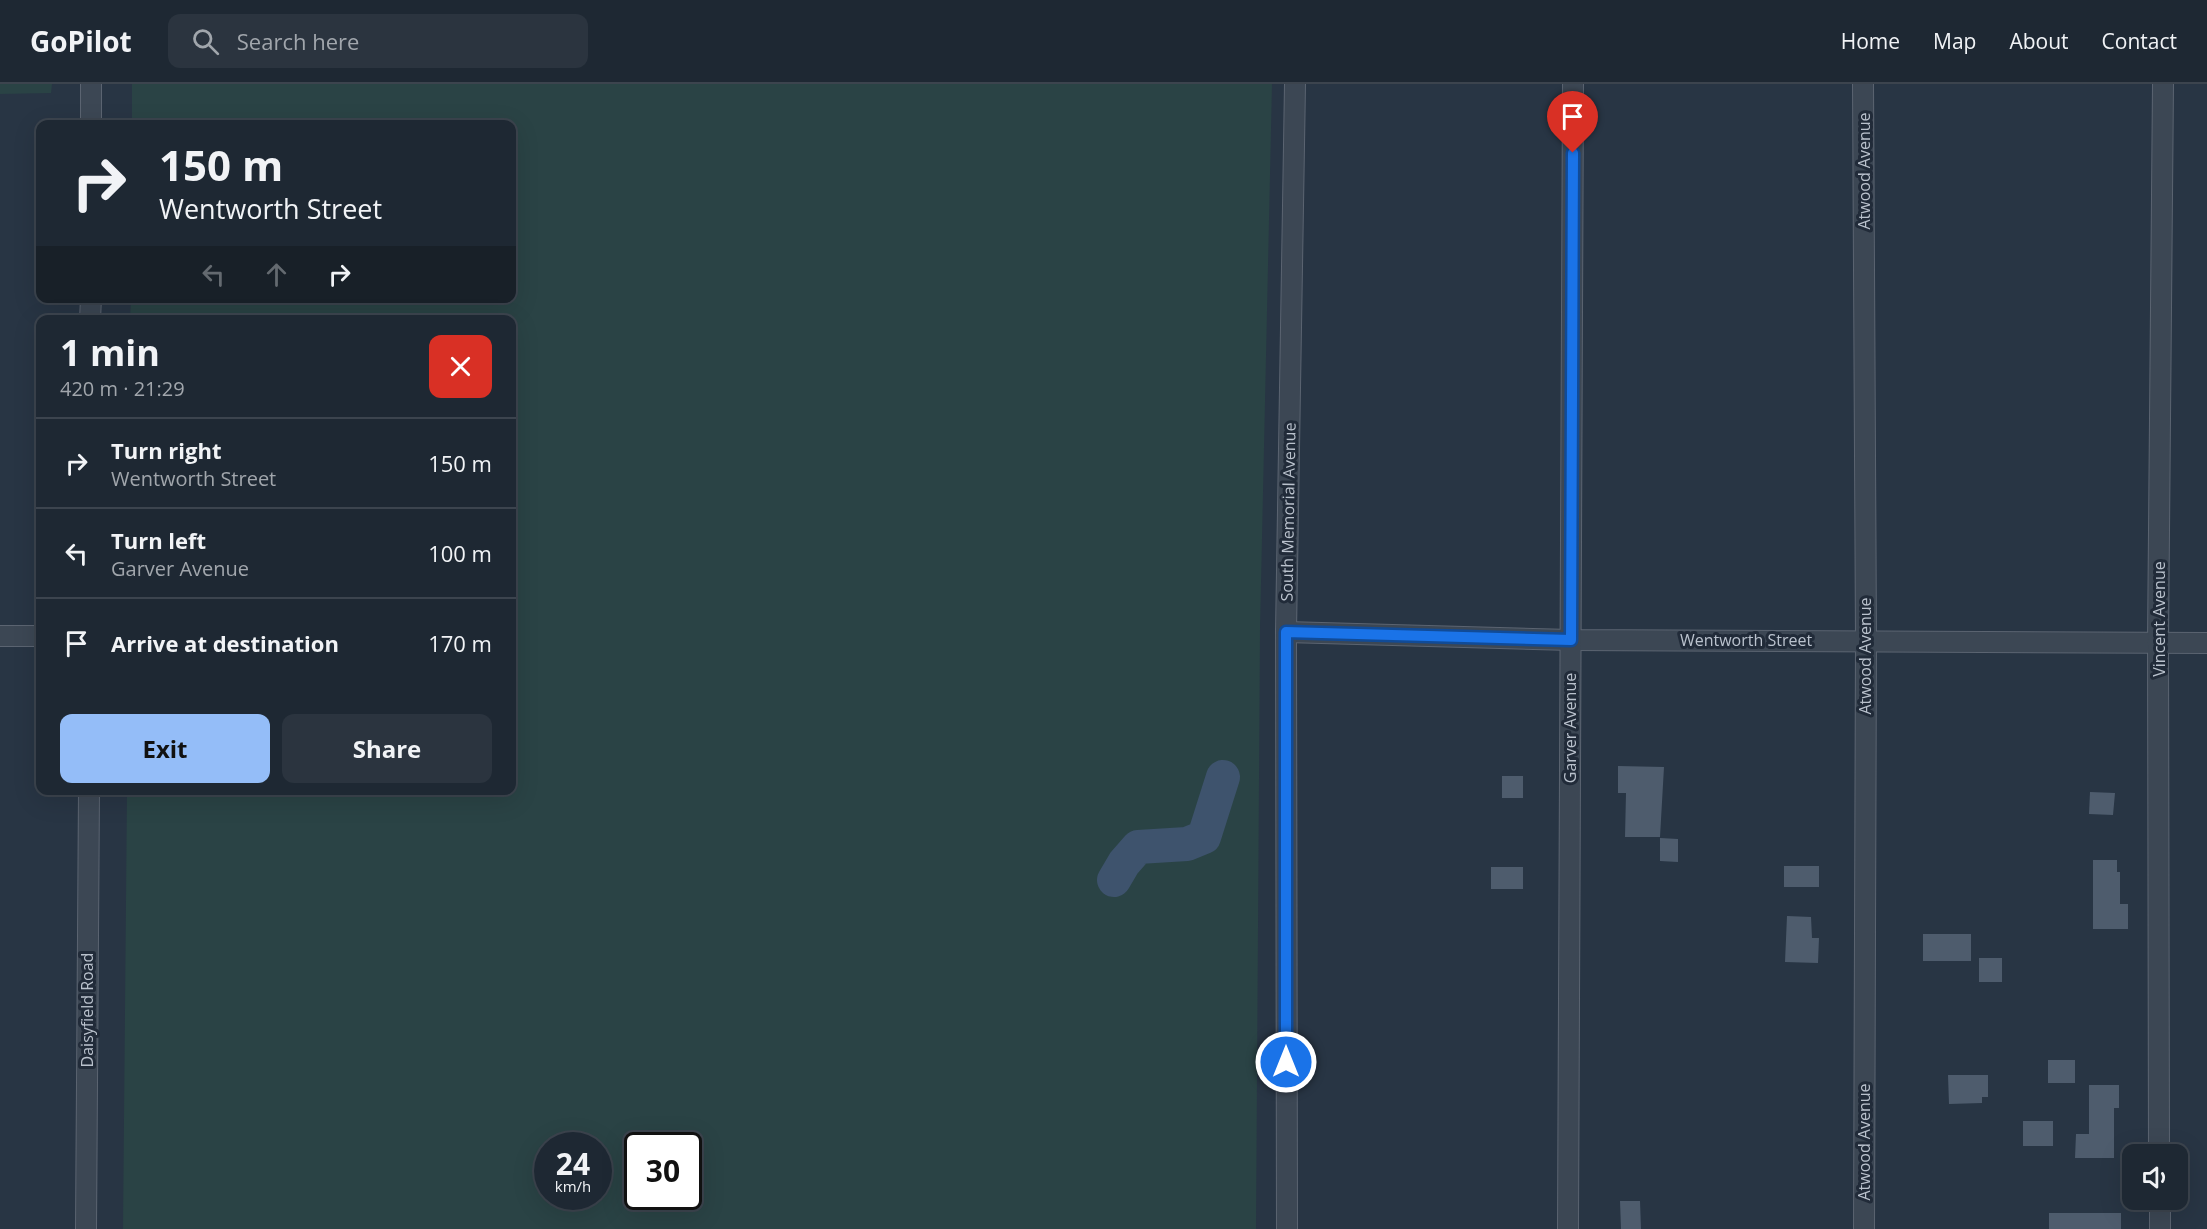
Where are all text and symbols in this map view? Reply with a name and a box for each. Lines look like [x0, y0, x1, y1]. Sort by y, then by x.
search box [168, 14, 588, 68]
text: GoPilot [30, 22, 132, 60]
icon: search [189, 25, 222, 58]
text: Search here [237, 26, 359, 56]
text: Home [1841, 27, 1900, 55]
text: Map [1933, 27, 1976, 55]
text: About [2009, 27, 2069, 55]
text: Contact [2102, 27, 2177, 55]
pin [1547, 91, 1598, 153]
icon: arrive [1556, 100, 1589, 133]
street label: Atwood Avenue [1853, 112, 1875, 230]
text: 150 m [159, 136, 283, 193]
icon: right [60, 144, 138, 222]
text: Wentworth Street [159, 190, 382, 227]
icon: left [197, 258, 230, 291]
icon: ahead [260, 258, 293, 291]
icon: right [323, 258, 356, 291]
text: 1 min [60, 328, 160, 377]
button: close [429, 335, 492, 398]
text: 420 m · 21:29 [60, 375, 185, 402]
street label: South Memorial Avenue [1275, 422, 1301, 602]
text: Turn right [111, 435, 222, 465]
icon: right [60, 447, 93, 480]
text: 150 m [428, 448, 492, 478]
text: Wentworth Street [111, 465, 276, 492]
text: Turn left [111, 525, 206, 555]
icon: left [60, 537, 93, 570]
text: 100 m [428, 538, 492, 568]
text: Garver Avenue [111, 555, 249, 582]
street label: Vincent Avenue [2148, 561, 2170, 677]
street label: Atwood Avenue [1854, 597, 1876, 715]
icon: arrive [60, 627, 93, 660]
text: Arrive at destination [111, 628, 339, 658]
text: 170 m [428, 628, 492, 658]
street label: Wentworth Street [1680, 629, 1812, 651]
street label: Garver Avenue [1559, 673, 1581, 783]
button: Exit [60, 714, 270, 783]
button: Share [282, 714, 492, 783]
street label: Daisyfield Road [76, 953, 98, 1067]
position arrow [1254, 1030, 1318, 1094]
street label: Atwood Avenue [1853, 1083, 1875, 1201]
speed limit sign: 30 [624, 1132, 702, 1210]
text: 24 [556, 1143, 590, 1184]
map controls [2122, 1144, 2188, 1210]
button: sound [2122, 1144, 2188, 1210]
text: km/h [555, 1176, 591, 1196]

